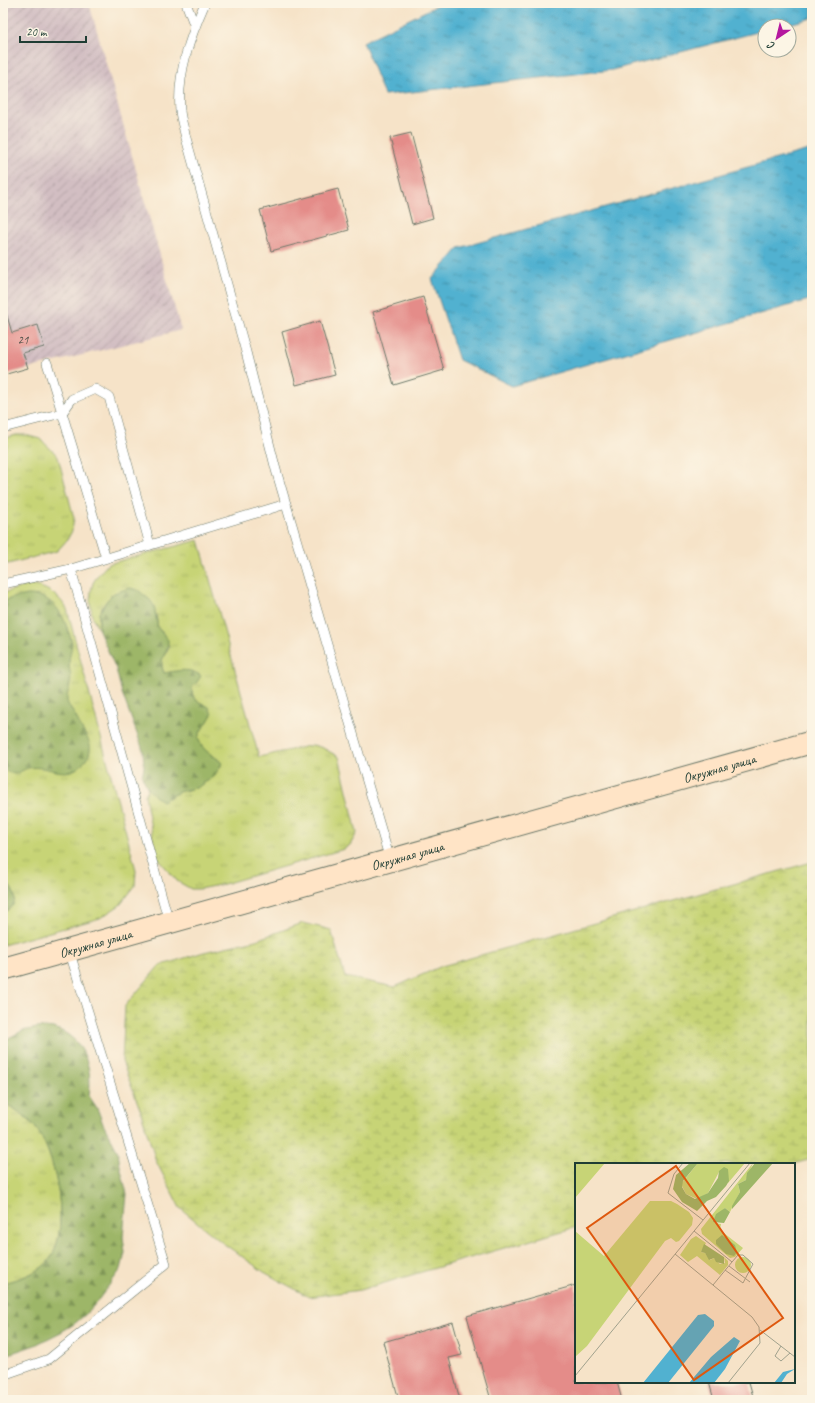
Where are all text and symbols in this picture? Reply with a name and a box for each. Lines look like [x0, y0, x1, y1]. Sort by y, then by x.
scale bar [20, 18, 86, 44]
north arrow [757, 18, 797, 58]
text: 20 m [26, 24, 48, 40]
text: С [764, 38, 777, 53]
house number: 21 [18, 332, 29, 348]
street label: Окружная улица [681, 750, 759, 787]
street label: Окружная улица [369, 837, 447, 874]
street label: Окружная улица [57, 925, 135, 962]
inset map [575, 1163, 795, 1383]

